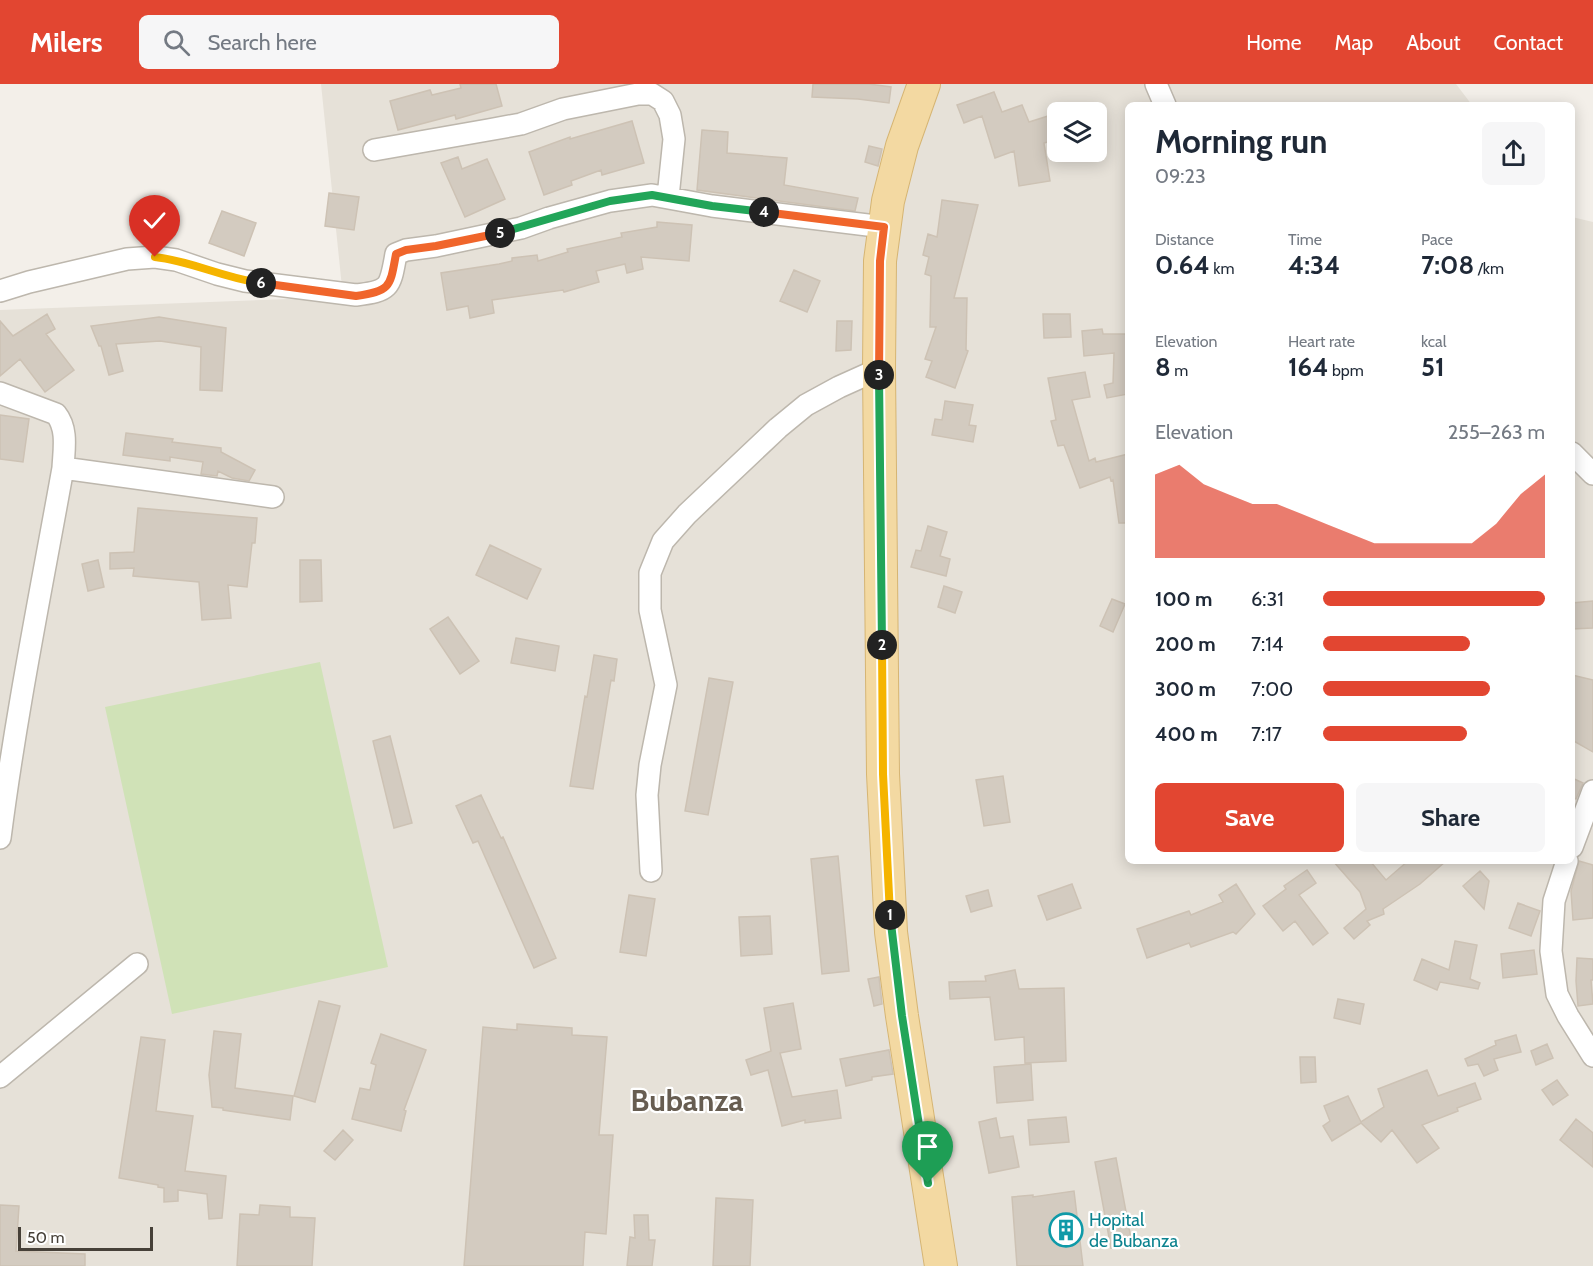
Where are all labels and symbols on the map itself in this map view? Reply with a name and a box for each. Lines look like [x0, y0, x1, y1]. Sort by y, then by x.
pin [129, 195, 180, 257]
pin: 4 [749, 197, 779, 227]
pin: 5 [485, 218, 515, 248]
pin: 6 [246, 268, 276, 298]
pin: 3 [864, 360, 894, 390]
pin: 2 [867, 630, 897, 660]
pin: 1 [875, 900, 905, 930]
district label: Bubanza [631, 1082, 743, 1119]
pin [902, 1121, 953, 1183]
place label: Hopital de Bubanza [1089, 1209, 1179, 1252]
building icon: Hopital de Bubanza [1048, 1212, 1084, 1248]
scale bar [18, 1224, 153, 1252]

